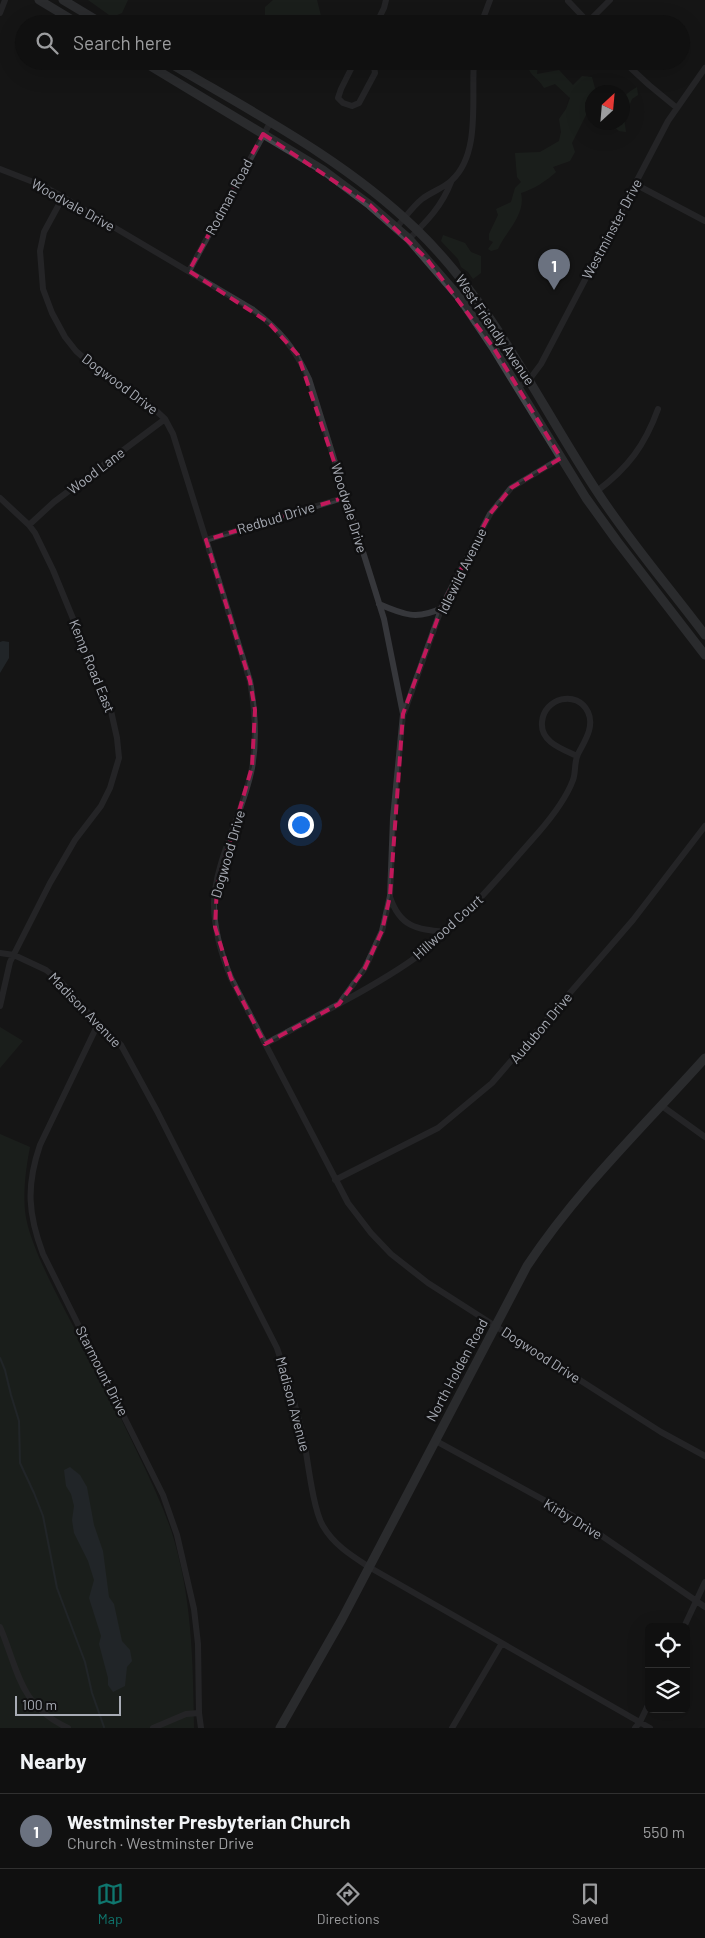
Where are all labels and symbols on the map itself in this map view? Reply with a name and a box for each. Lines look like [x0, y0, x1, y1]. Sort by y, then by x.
north arrow [585, 85, 630, 130]
street label: Rodman Road [201, 156, 256, 238]
street label: Woodvale Drive [29, 175, 118, 235]
street label: Westminster Drive [578, 176, 645, 282]
pin: 1 [538, 249, 570, 290]
street label: West Friendly Avenue [452, 271, 539, 388]
street label: Dogwood Drive [79, 350, 162, 418]
street label: Wood Lane [64, 444, 128, 498]
street label: Woodvale Drive [328, 461, 371, 555]
street label: Redbud Drive [235, 498, 317, 537]
street label: Idlewild Avenue [433, 525, 490, 617]
street label: Kemp Road East [66, 617, 119, 715]
street label: Dogwood Drive [207, 808, 248, 900]
your location [288, 812, 314, 838]
street label: Hillwood Court [409, 891, 486, 963]
street label: Madison Avenue [45, 969, 125, 1051]
street label: Audubon Drive [506, 989, 575, 1067]
street label: North Holden Road [422, 1315, 491, 1424]
street label: Starmount Drive [72, 1323, 132, 1419]
street label: Dogwood Drive [499, 1323, 584, 1386]
street label: Madison Avenue [273, 1355, 314, 1453]
street label: Kirby Drive [541, 1494, 606, 1543]
scale bar [15, 1693, 121, 1716]

